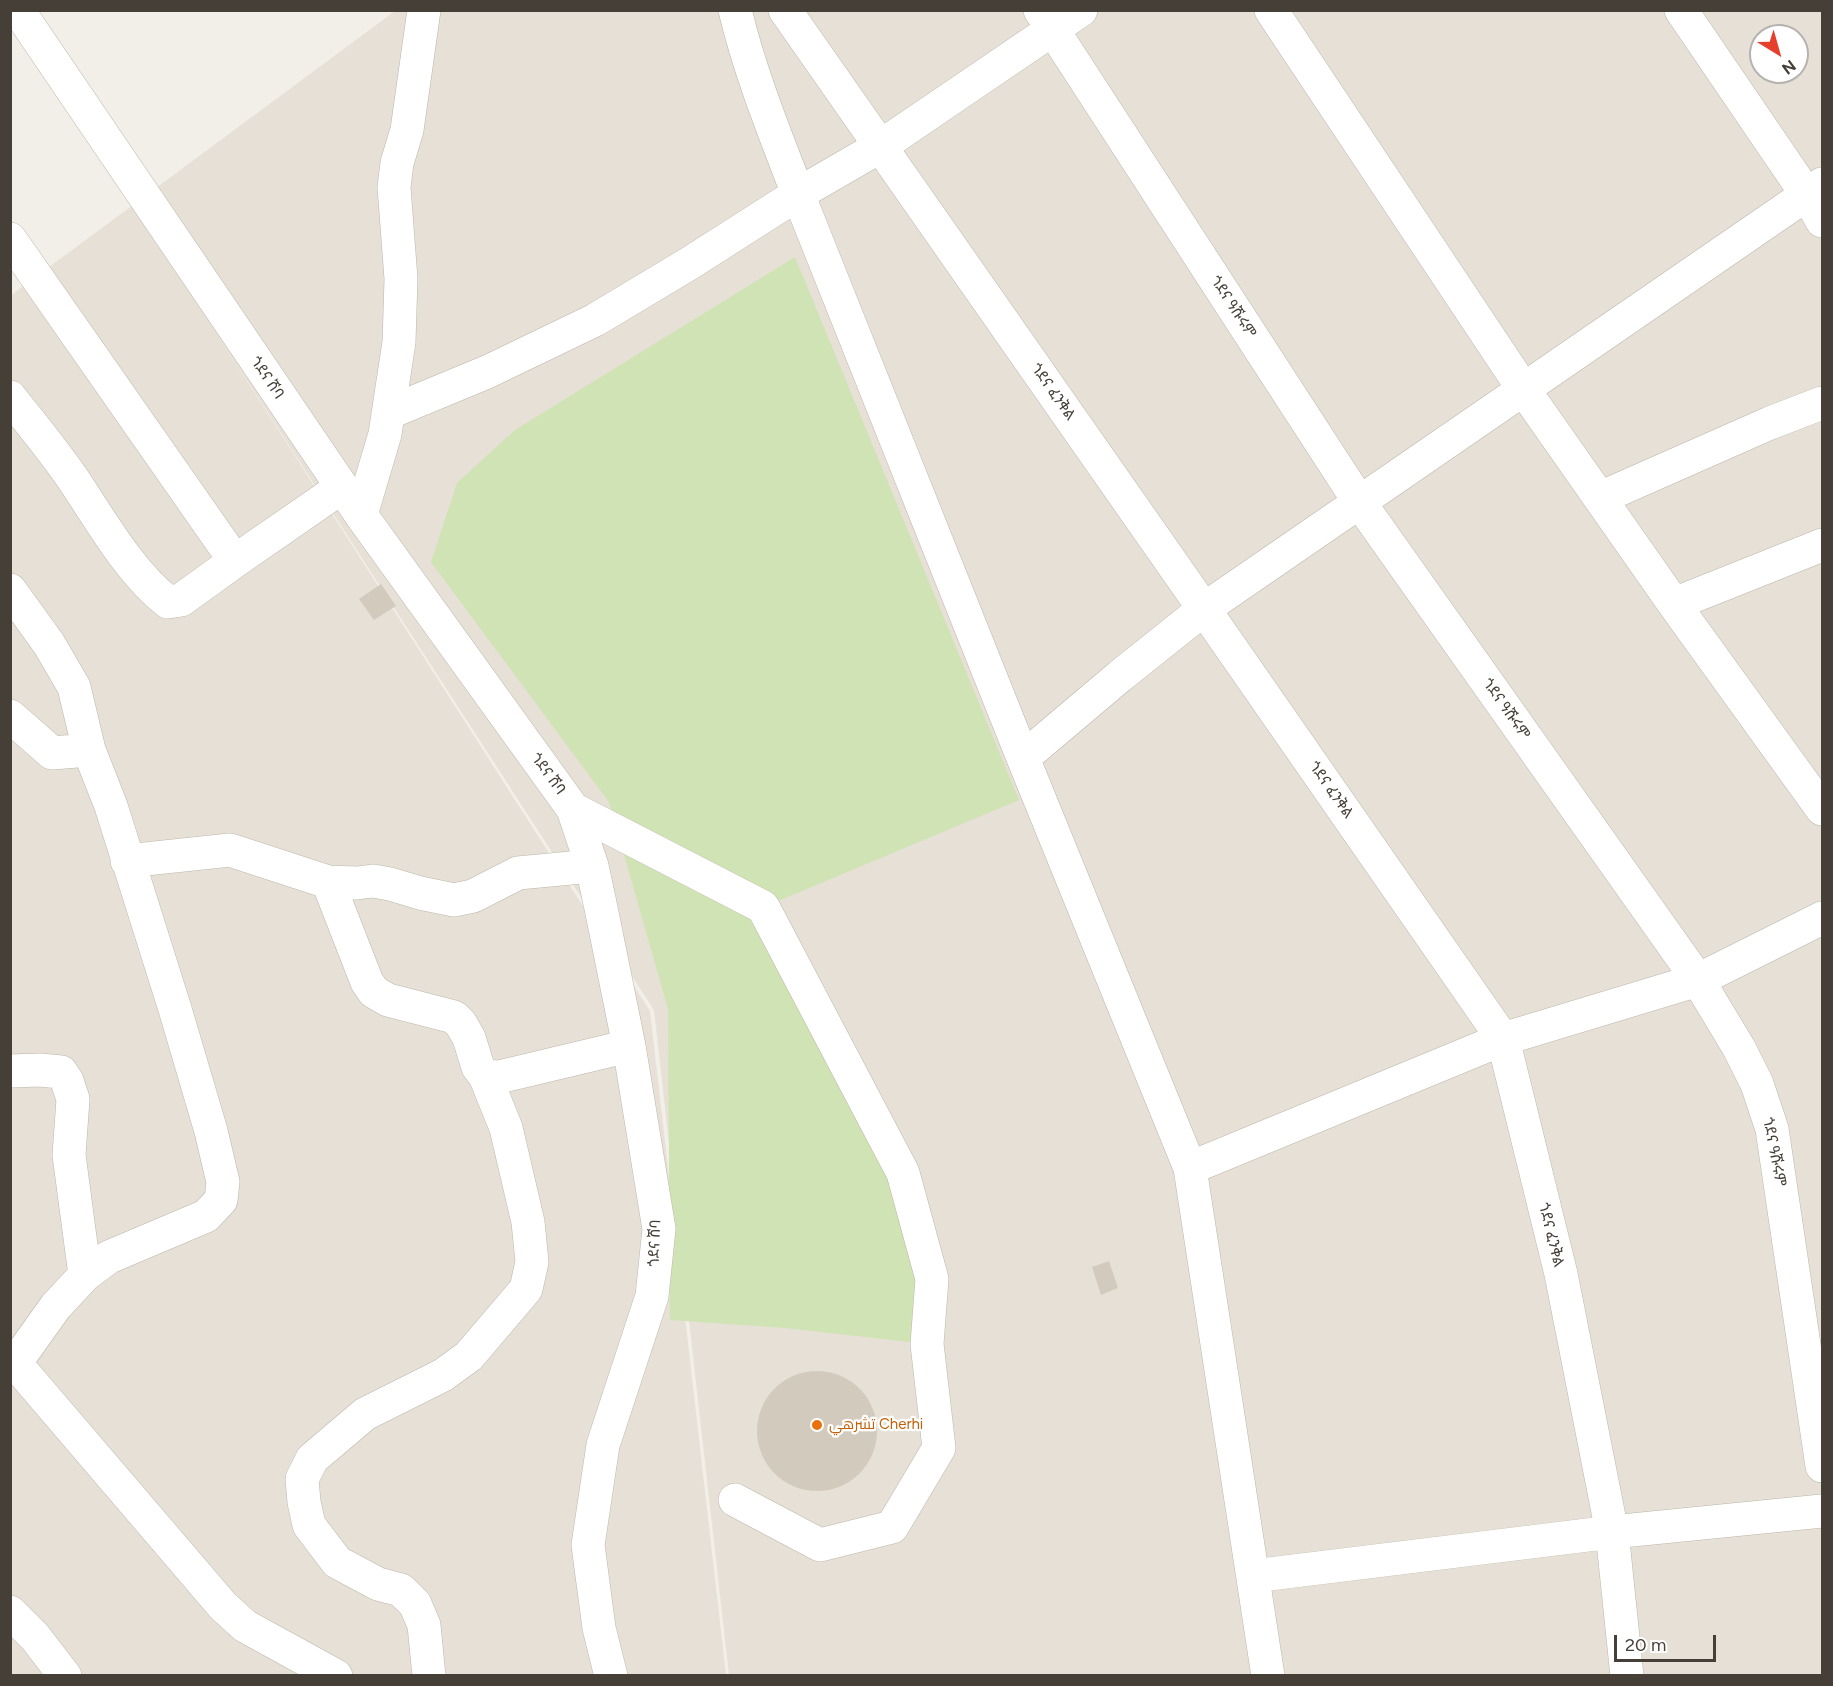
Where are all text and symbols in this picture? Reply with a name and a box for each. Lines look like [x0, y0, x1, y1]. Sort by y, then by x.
north arrow [1749, 24, 1809, 84]
text: N [1778, 56, 1800, 78]
street label: ጎደና ዓሹሩም [1206, 273, 1260, 341]
street label: ጎደና ሸባ [246, 353, 288, 403]
street label: ጎደና ፈንቅል [1027, 360, 1079, 424]
street label: ጎደና ዓሹሩም [1479, 675, 1533, 743]
street label: ጎደና ሸባ [527, 750, 569, 798]
street label: ጎደና ፈንቅል [1305, 758, 1357, 822]
street label: ጎደና ዓሹሩም [1758, 1116, 1790, 1188]
street label: ጎደና ፈንቅል [1534, 1201, 1568, 1269]
street label: ጎደና ሸባ [645, 1219, 665, 1267]
place label: تشرهي Cherhi [829, 1416, 923, 1434]
marker: تشرهي Cherhi [810, 1418, 824, 1432]
scale bar [1617, 1623, 1719, 1661]
text: 20 m [1625, 1634, 1666, 1656]

